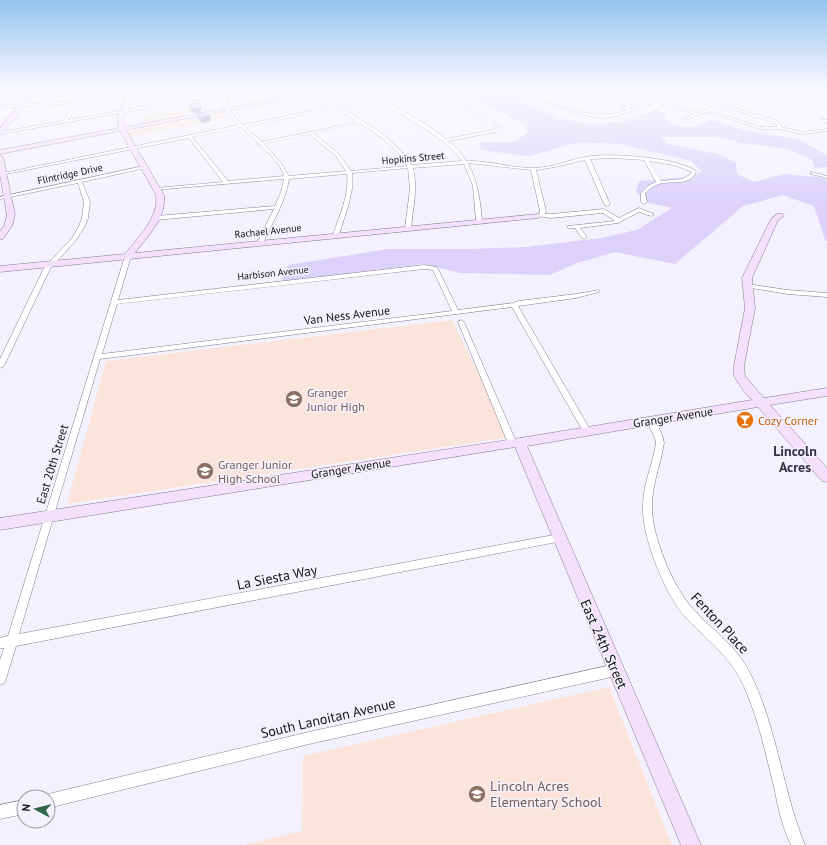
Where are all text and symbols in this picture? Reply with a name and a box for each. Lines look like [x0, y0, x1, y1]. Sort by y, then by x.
street label: Hopkins Street [381, 149, 445, 167]
street label: Flintridge Drive [36, 161, 104, 187]
street label: Rachael Avenue [234, 221, 302, 241]
street label: Harbison Avenue [237, 263, 309, 283]
street label: Van Ness Avenue [302, 302, 391, 328]
place label: Granger Junior High [306, 385, 365, 414]
school or university icon: Granger Junior High [284, 389, 304, 409]
street label: Granger Avenue [632, 403, 714, 431]
bar icon: Cozy Corner [735, 410, 755, 430]
place label: Cozy Corner [758, 413, 818, 428]
street label: East 20th Street [33, 422, 71, 506]
district label: Lincoln Acres [773, 442, 817, 476]
street label: Granger Avenue [310, 454, 392, 482]
place label: Granger Junior High School [218, 457, 292, 486]
school or university icon: Granger Junior High School [195, 461, 215, 481]
street label: La Siesta Way [235, 560, 319, 594]
street label: Fenton Place [687, 589, 753, 657]
street label: East 24th Street [576, 596, 632, 692]
street label: South Lanoitan Avenue [259, 694, 397, 742]
place label: Lincoln Acres Elementary School [490, 777, 602, 811]
school or university icon: Lincoln Acres Elementary School [467, 784, 487, 804]
north arrow [16, 789, 56, 829]
text: N [19, 803, 33, 812]

